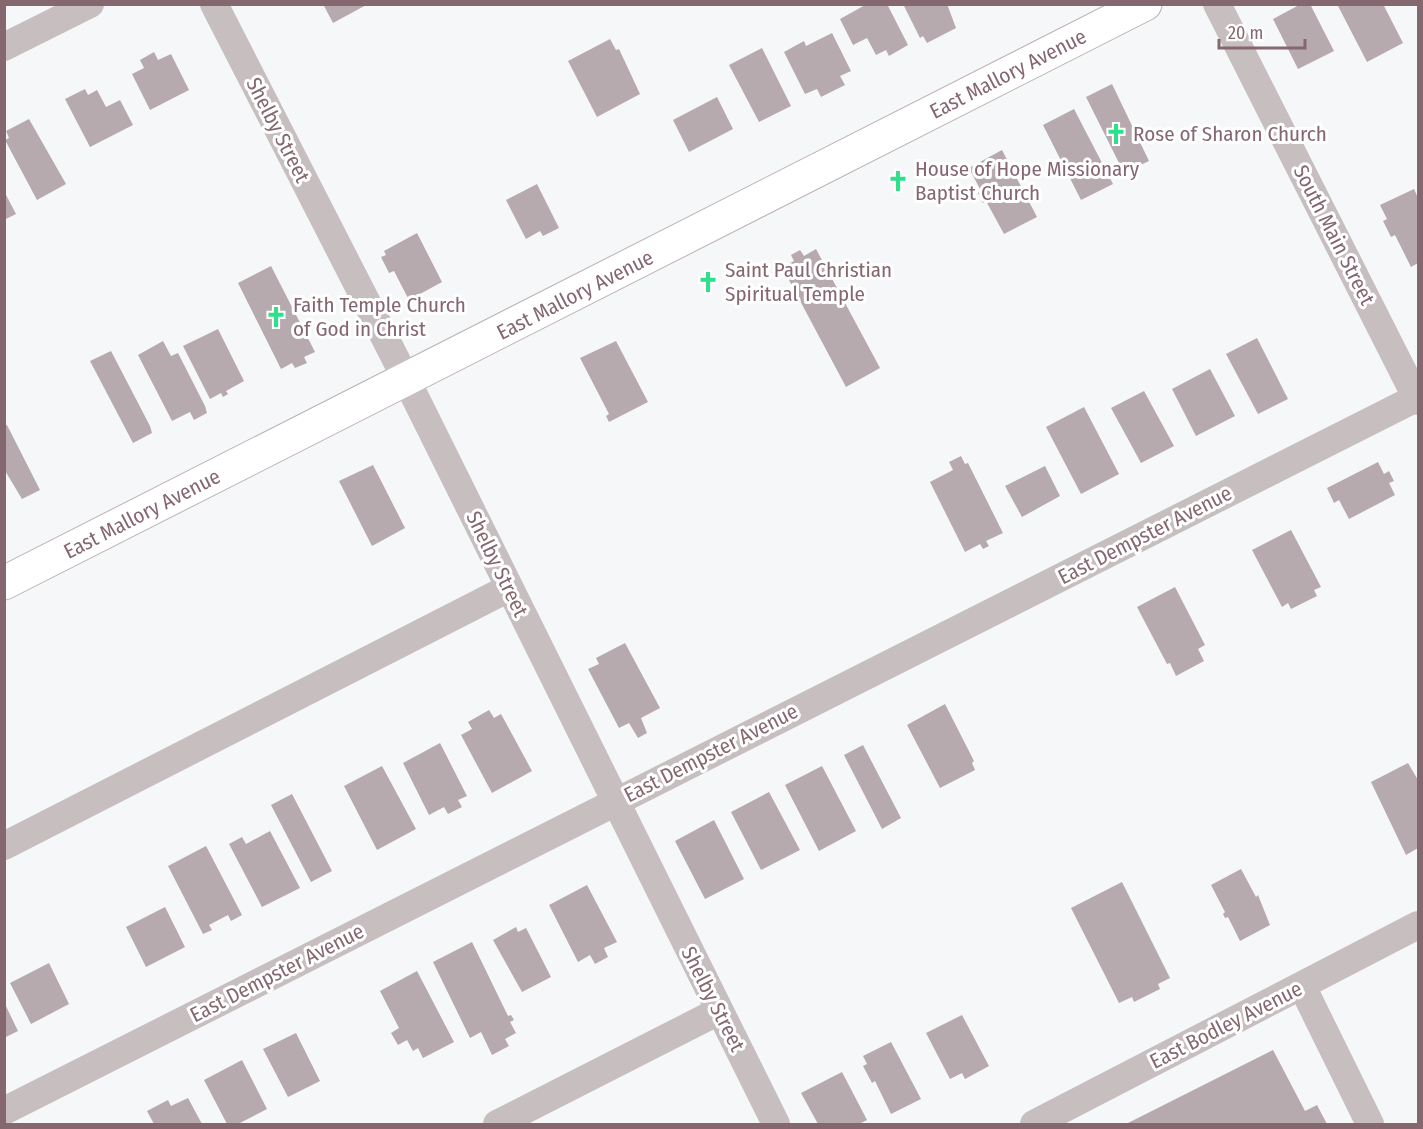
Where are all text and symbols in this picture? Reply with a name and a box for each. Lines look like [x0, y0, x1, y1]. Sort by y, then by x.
scale bar [1219, 12, 1304, 50]
text: 20 m [1228, 22, 1263, 44]
street label: East Mallory Avenue [925, 23, 1091, 125]
street label: Shelby Street [240, 73, 316, 187]
place label: Rose of Sharon Church [1133, 121, 1327, 147]
church icon: Rose of Sharon Church [1104, 122, 1128, 146]
place label: House of Hope Missionary Baptist Church [915, 156, 1140, 206]
street label: South Main Street [1288, 161, 1380, 309]
church icon: House of Hope Missionary Baptist Church [886, 169, 910, 193]
street label: East Mallory Avenue [492, 244, 658, 346]
place label: Saint Paul Christian Spiritual Temple [725, 257, 892, 307]
church icon: Saint Paul Christian Spiritual Temple [696, 270, 720, 294]
place label: Faith Temple Church of God in Christ [293, 292, 466, 342]
church icon: Faith Temple Church of God in Christ [264, 305, 288, 329]
street label: East Mallory Avenue [59, 463, 225, 565]
street label: East Dempster Avenue [1054, 480, 1236, 590]
street label: Shelby Street [460, 507, 534, 621]
street label: East Dempster Avenue [620, 698, 802, 808]
street label: East Dempster Avenue [186, 918, 368, 1028]
street label: Shelby Street [675, 942, 751, 1056]
street label: East Bodley Avenue [1146, 975, 1306, 1075]

